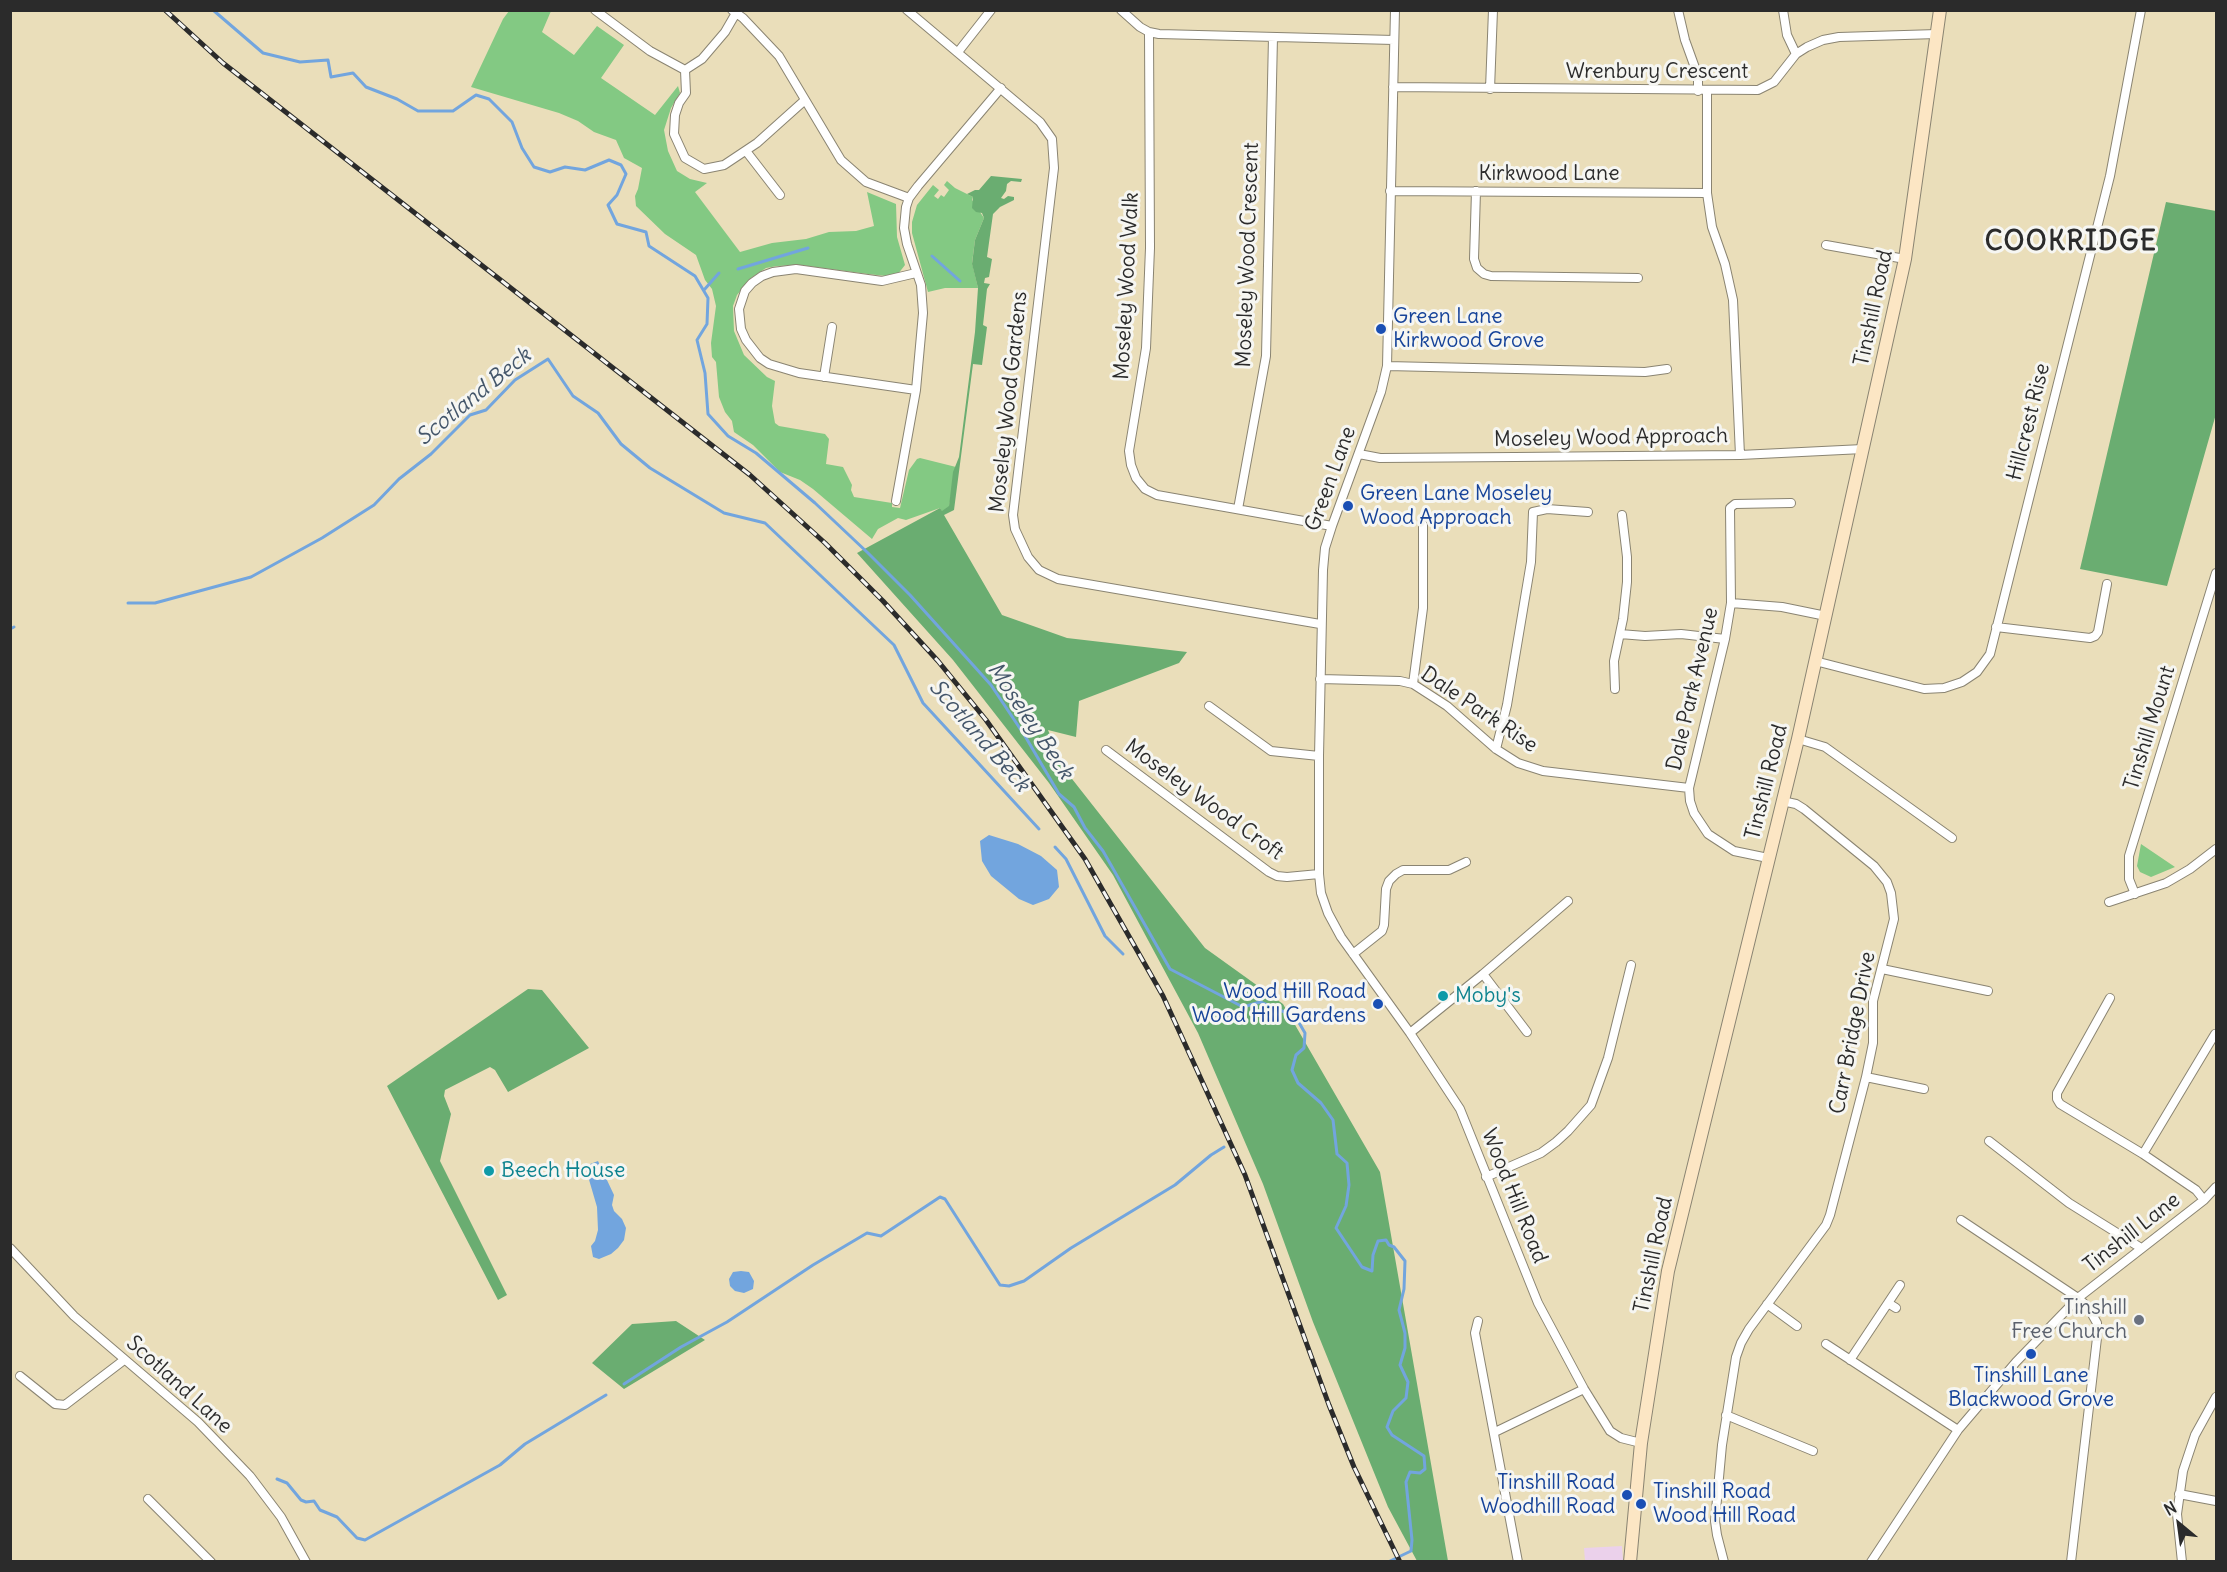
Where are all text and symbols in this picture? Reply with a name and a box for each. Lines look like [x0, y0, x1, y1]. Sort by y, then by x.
street label: Wrenbury Crescent [1566, 59, 1748, 85]
street label: Moseley Wood Crescent [1231, 142, 1265, 368]
street label: Kirkwood Lane [1478, 161, 1620, 187]
street label: Moseley Wood Walk [1110, 192, 1144, 380]
district label: COOKRIDGE [1985, 226, 2157, 258]
street label: Tinshill Road [1849, 248, 1899, 368]
street label: Moseley Wood Gardens [985, 290, 1033, 514]
place label: Green Lane Kirkwood Grove [1393, 304, 1544, 354]
marker: Green Lane Kirkwood Grove [1374, 322, 1388, 336]
water label: Scotland Beck [411, 343, 537, 451]
street label: Hillcrest Rise [2002, 361, 2056, 483]
street label: Green Lane [1300, 423, 1362, 535]
street label: Moseley Wood Approach [1494, 423, 1728, 453]
place label: Green Lane Moseley Wood Approach [1360, 481, 1552, 531]
marker: Green Lane Moseley Wood Approach [1341, 499, 1355, 513]
street label: Dale Park Avenue [1662, 605, 1724, 773]
water label: Moseley Beck [981, 658, 1079, 784]
street label: Dale Park Rise [1416, 662, 1542, 758]
street label: Tinshill Mount [2119, 663, 2181, 793]
water label: Scotland Beck [923, 675, 1035, 797]
street label: Tinshill Road [1741, 722, 1793, 842]
street label: Moseley Wood Croft [1120, 734, 1288, 866]
street label: Carr Bridge Drive [1825, 950, 1881, 1116]
place label: Wood Hill Road Wood Hill Gardens [1192, 979, 1366, 1029]
place label: Moby's [1455, 983, 1521, 1009]
marker: Moby's [1436, 989, 1450, 1003]
marker: Wood Hill Road Wood Hill Gardens [1371, 997, 1385, 1011]
street label: Wood Hill Road [1476, 1125, 1552, 1267]
place label: Beech House [501, 1158, 625, 1184]
marker: Beech House [482, 1164, 496, 1178]
street label: Tinshill Lane [2079, 1188, 2185, 1278]
street label: Tinshill Road [1629, 1195, 1679, 1315]
place label: Tinshill Free Church [2011, 1295, 2127, 1345]
marker: Tinshill Free Church [2132, 1313, 2146, 1327]
street label: Scotland Lane [121, 1331, 237, 1439]
marker: Tinshill Lane Blackwood Grove [2024, 1347, 2038, 1361]
place label: Tinshill Lane Blackwood Grove [1948, 1363, 2114, 1413]
place label: Tinshill Road Woodhill Road [1480, 1470, 1615, 1520]
place label: Tinshill Road Wood Hill Road [1653, 1479, 1796, 1529]
marker: Tinshill Road Woodhill Road [1620, 1488, 1634, 1502]
north arrow [2149, 1494, 2209, 1554]
marker: Tinshill Road Wood Hill Road [1634, 1497, 1648, 1511]
text: N [2161, 1497, 2180, 1520]

